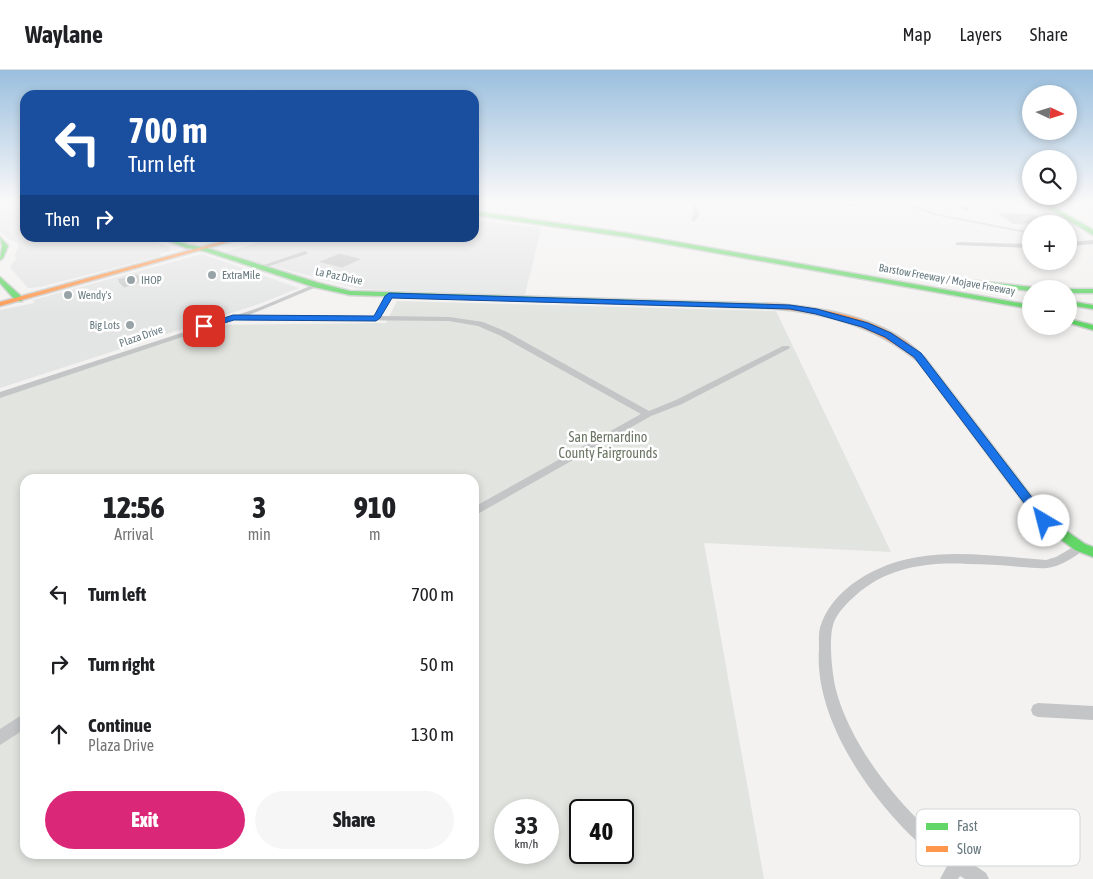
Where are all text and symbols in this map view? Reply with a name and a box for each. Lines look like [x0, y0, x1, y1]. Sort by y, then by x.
text: Waylane [25, 21, 103, 48]
text: Map [902, 24, 931, 45]
text: Layers [959, 24, 1002, 45]
text: Share [1030, 24, 1068, 45]
north arrow [1022, 85, 1078, 140]
map controls [1022, 85, 1077, 335]
icon: left [45, 110, 110, 175]
text: 700 m [128, 110, 207, 150]
button: search [1022, 150, 1077, 205]
text: Turn left [128, 151, 195, 177]
icon: right [90, 205, 118, 233]
text: Then [45, 208, 80, 230]
button: + [1022, 215, 1077, 270]
street label: Barstow Freeway / Mojave Freeway [878, 261, 1017, 297]
street label: La Paz Drive [314, 265, 364, 287]
marker: ExtraMile [206, 269, 218, 281]
place label: ExtraMile [222, 269, 260, 281]
marker: IHOP [125, 274, 137, 286]
place label: IHOP [141, 274, 162, 286]
button: − [1022, 280, 1077, 335]
marker: Wendy's [62, 289, 74, 301]
place label: Wendy's [78, 289, 112, 301]
pin [183, 305, 225, 347]
icon: arrive [190, 312, 218, 340]
place label: Big Lots [90, 319, 120, 331]
marker: Big Lots [124, 319, 136, 331]
street label: Plaza Drive [118, 323, 164, 349]
park label: San Bernardino County Fairgrounds [559, 429, 657, 461]
text: 12:56 [103, 490, 165, 524]
text: 3 [252, 490, 266, 524]
text: 910 [354, 490, 396, 524]
position arrow [1017, 494, 1069, 546]
text: Arrival [114, 525, 153, 543]
text: min [248, 525, 271, 543]
text: m [369, 525, 381, 543]
icon: left [45, 580, 73, 608]
text: Turn left [88, 583, 146, 605]
text: 700 m [411, 583, 454, 605]
icon: right [45, 650, 73, 678]
text: Turn right [88, 653, 155, 675]
text: 50 m [420, 653, 454, 675]
text: Continue [88, 714, 152, 736]
icon: ahead [45, 720, 73, 748]
text: 130 m [411, 723, 454, 745]
text: Plaza Drive [88, 736, 154, 754]
button: Exit [45, 791, 245, 849]
button: Share [255, 791, 454, 849]
speed limit sign: 40 [569, 799, 634, 864]
legend [916, 809, 1080, 866]
text: 33 [515, 811, 538, 839]
text: Fast [957, 818, 978, 834]
text: km/h [515, 837, 538, 851]
text: Slow [957, 841, 982, 857]

